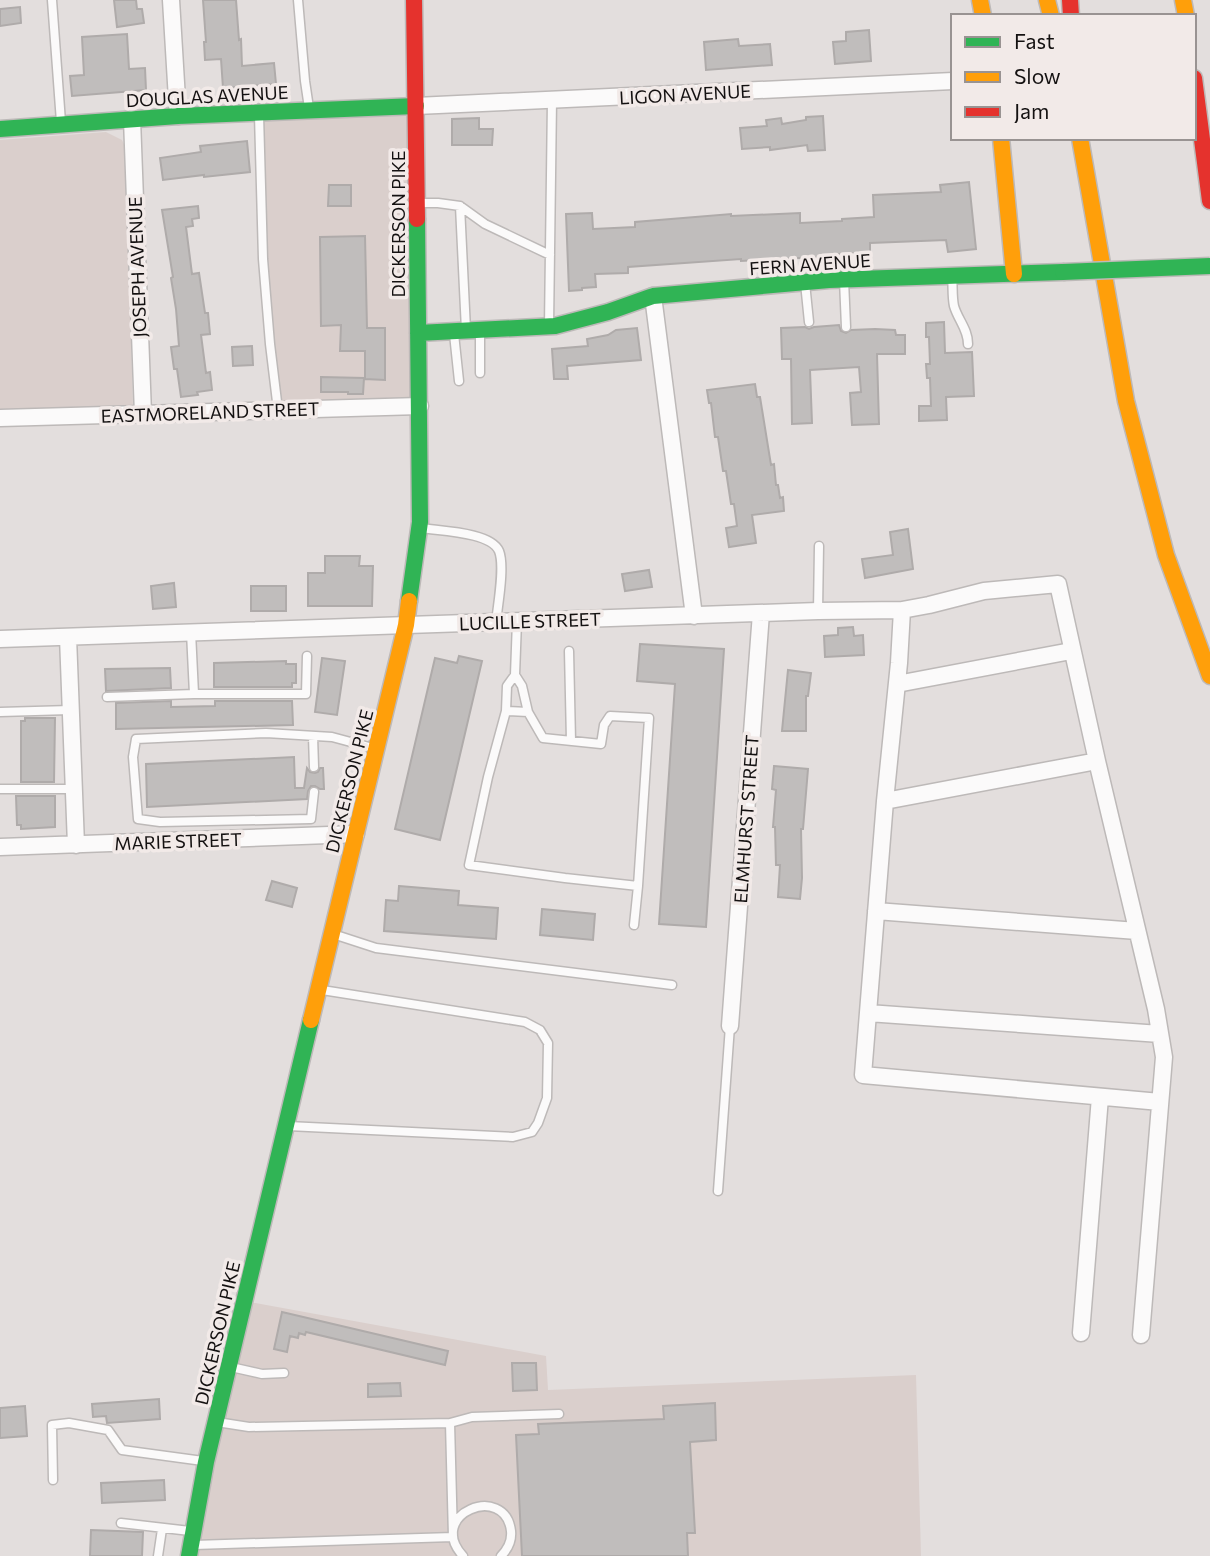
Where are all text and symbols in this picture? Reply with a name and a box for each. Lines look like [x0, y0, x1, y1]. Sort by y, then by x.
legend [951, 14, 1196, 140]
text: Fast [1014, 28, 1055, 53]
text: Slow [1014, 63, 1061, 88]
street label: LIGON AVENUE [619, 80, 751, 108]
street label: DOUGLAS AVENUE [125, 81, 289, 111]
text: Jam [1014, 98, 1049, 123]
street label: DICKERSON PIKE [387, 151, 409, 297]
street label: JOSEPH AVENUE [124, 196, 150, 338]
street label: FERN AVENUE [749, 249, 871, 279]
street label: EASTMORELAND STREET [100, 397, 320, 427]
street label: LUCILLE STREET [459, 608, 601, 634]
street label: DICKERSON PIKE [321, 707, 377, 855]
street label: ELMHURST STREET [729, 734, 763, 904]
street label: MARIE STREET [114, 828, 242, 854]
street label: DICKERSON PIKE [190, 1259, 244, 1407]

